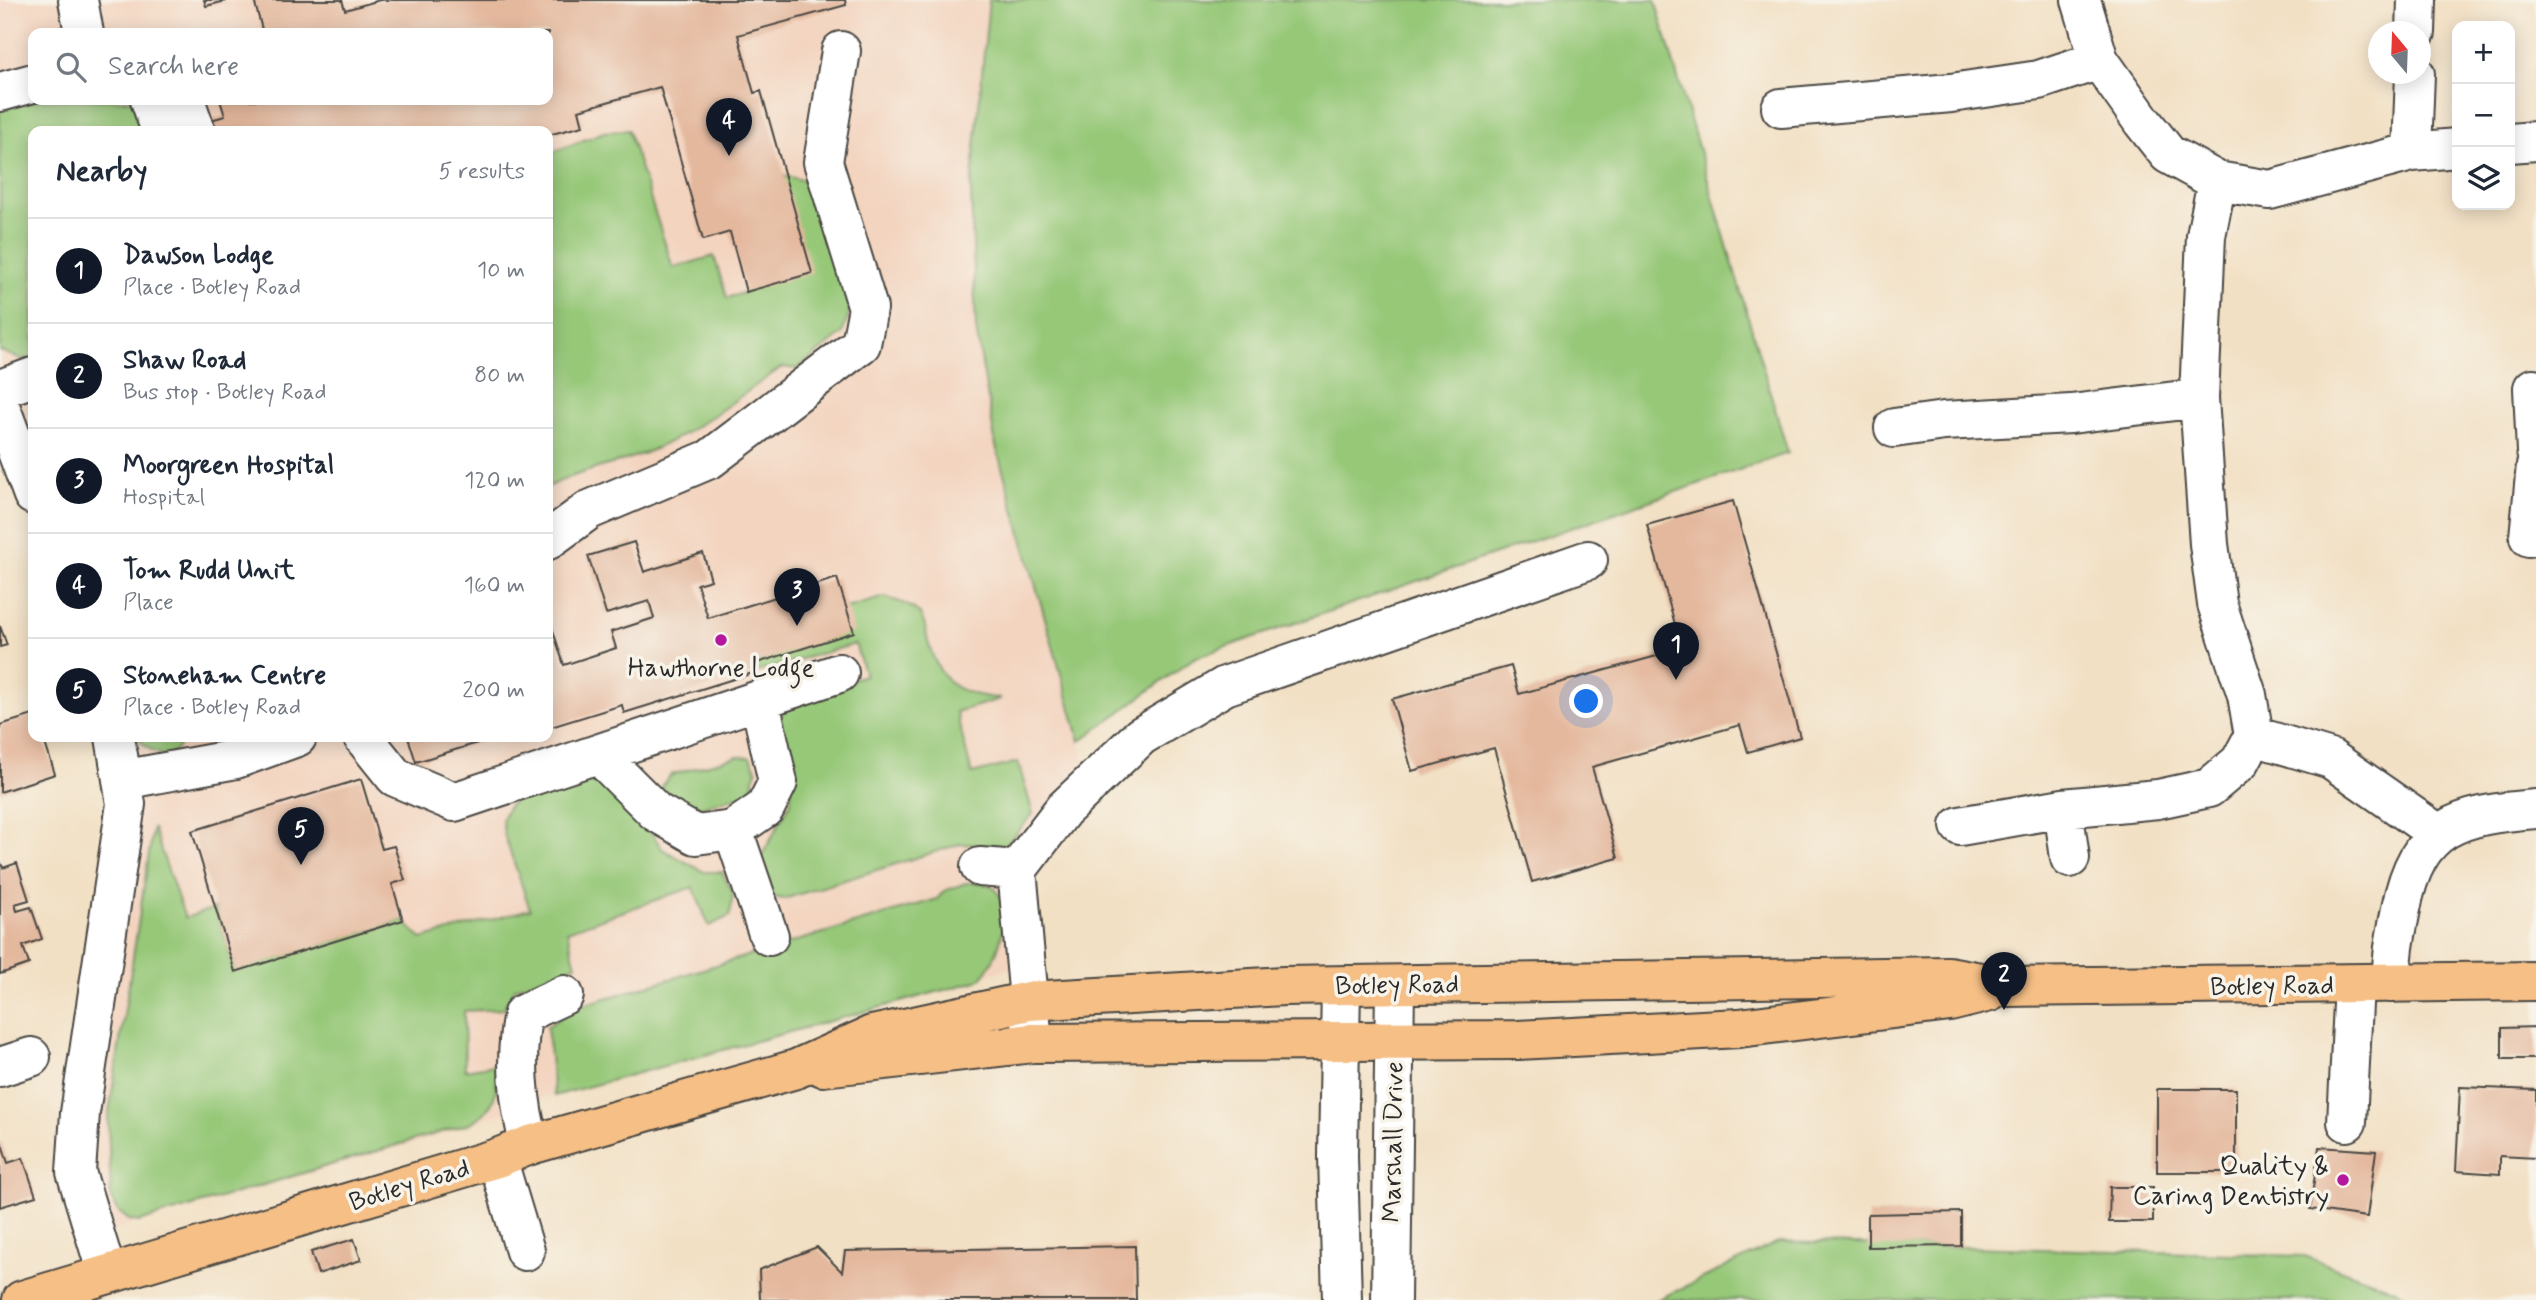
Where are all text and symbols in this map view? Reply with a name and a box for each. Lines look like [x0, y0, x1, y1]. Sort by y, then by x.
north arrow [2368, 21, 2431, 84]
map controls [2452, 21, 2515, 210]
button: + [2452, 21, 2515, 84]
search box [28, 28, 553, 105]
icon: search [52, 48, 90, 86]
text: Search here [108, 50, 239, 84]
button: − [2452, 84, 2515, 147]
pin: 4 [706, 98, 752, 156]
button: layers [2452, 147, 2515, 210]
text: Nearby [56, 152, 147, 191]
text: 5 results [439, 157, 525, 187]
text: Dawson Lodge [123, 239, 274, 273]
text: 1 [74, 256, 84, 286]
text: 10 m [477, 256, 525, 286]
text: Place · Botley Road [123, 273, 301, 303]
text: Shaw Road [123, 344, 246, 378]
text: 2 [73, 361, 85, 391]
text: 80 m [474, 361, 525, 391]
text: Bus stop · Botley Road [123, 378, 326, 408]
text: Moorgreen Hospital [123, 449, 334, 483]
text: 3 [74, 466, 84, 496]
text: 120 m [464, 466, 525, 496]
text: Hospital [123, 483, 205, 513]
text: Tom Rudd Unit [123, 554, 295, 588]
pin: 3 [774, 568, 820, 626]
text: 4 [72, 571, 86, 601]
text: 160 m [464, 571, 525, 601]
text: Place [123, 588, 174, 618]
pin: 1 [1653, 622, 1699, 680]
marker: Hawthorne Lodge [713, 632, 729, 648]
place label: Hawthorne Lodge [628, 652, 814, 689]
text: Stoneham Centre [123, 659, 326, 693]
text: 5 [72, 676, 86, 706]
text: 200 m [462, 676, 525, 706]
your location [1569, 684, 1603, 718]
text: Place · Botley Road [123, 693, 301, 723]
pin: 5 [278, 807, 324, 865]
pin: 2 [1981, 952, 2027, 1010]
street label: Botley Road [1335, 968, 1459, 1004]
street label: Botley Road [2210, 969, 2334, 1005]
street label: Marshall Drive [1376, 1061, 1412, 1223]
place label: Quality & Caring Dentistry [2133, 1150, 2329, 1214]
street label: Botley Road [345, 1152, 474, 1220]
marker: Quality & Caring Dentistry [2335, 1172, 2351, 1188]

